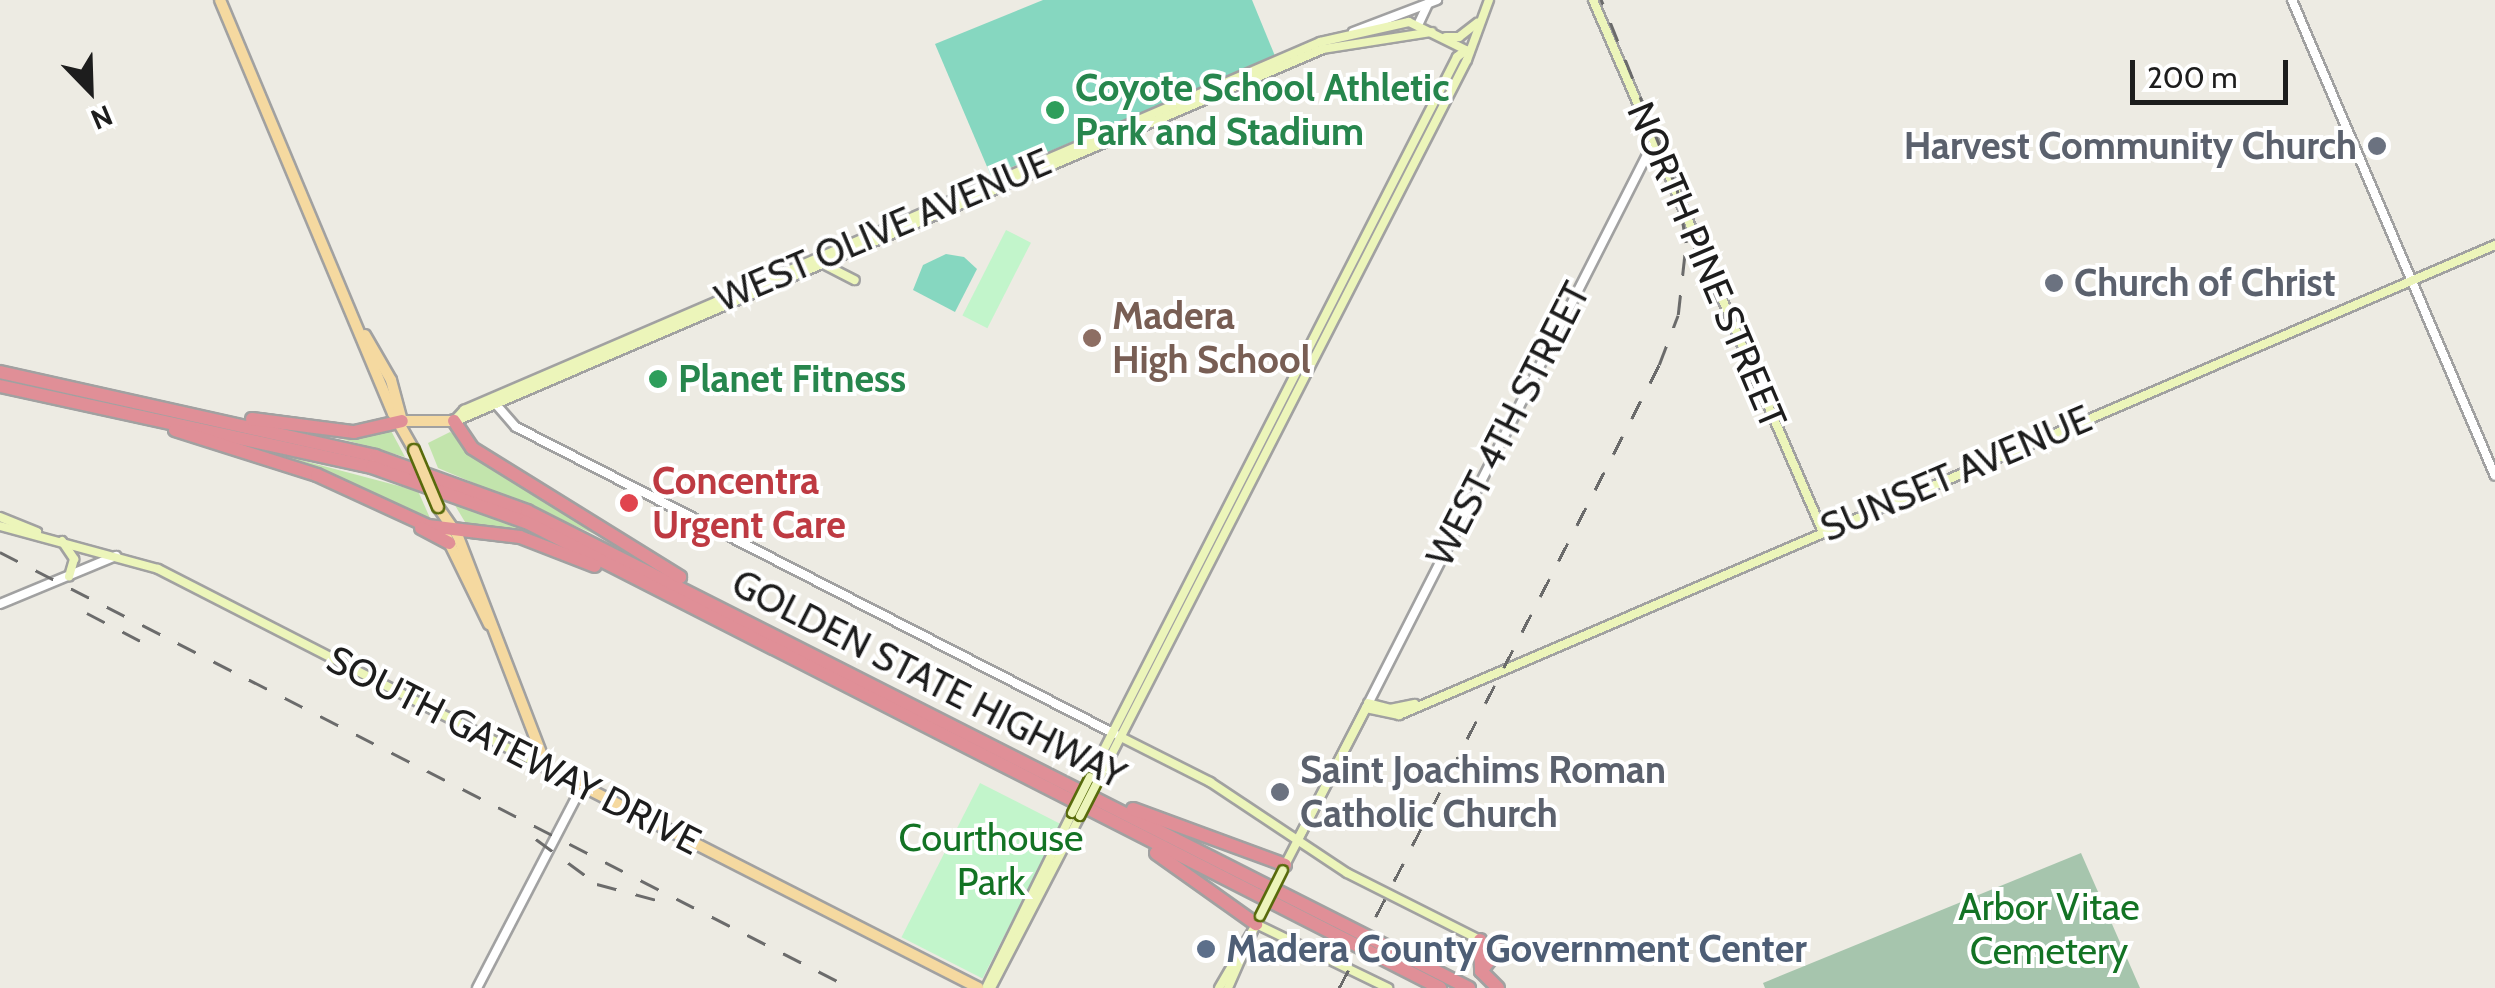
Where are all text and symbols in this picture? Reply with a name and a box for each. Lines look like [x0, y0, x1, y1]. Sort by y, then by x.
north arrow [40, 40, 140, 140]
scale bar [2135, 40, 2292, 102]
text: 200 m [2147, 59, 2238, 96]
place label: Coyote School Athletic Park and Stadium [1075, 65, 1449, 154]
street label: NORTH PINE STREET [1618, 95, 1796, 435]
text: N [86, 98, 117, 137]
marker: Coyote School Athletic Park and Stadium [1044, 99, 1066, 121]
place label: Harvest Community Church [1904, 123, 2357, 169]
marker: Harvest Community Church [2366, 135, 2388, 157]
street label: WEST OLIVE AVENUE [708, 139, 1058, 321]
place label: Church of Christ [2074, 260, 2336, 306]
marker: Church of Christ [2043, 272, 2065, 294]
street label: WEST 4TH STREET [1417, 274, 1599, 574]
place label: Madera High School [1112, 293, 1311, 382]
marker: Madera High School [1081, 327, 1103, 349]
place label: Planet Fitness [678, 356, 906, 402]
marker: Planet Fitness [647, 368, 669, 390]
street label: SUNSET AVENUE [1814, 395, 2098, 551]
place label: Concentra Urgent Care [652, 458, 846, 548]
marker: Concentra Urgent Care [616, 490, 642, 516]
street label: GOLDEN STATE HIGHWAY [725, 560, 1133, 798]
street label: SOUTH GATEWAY DRIVE [320, 636, 708, 864]
place label: Saint Joachims Roman Catholic Church [1300, 747, 1666, 836]
marker: Saint Joachims Roman Catholic Church [1269, 781, 1291, 803]
park label: Courthouse Park [898, 815, 1084, 904]
park label: Arbor Vitae Cemetery [1958, 884, 2140, 974]
place label: Madera County Government Center [1226, 926, 1807, 972]
marker: Madera County Government Center [1195, 938, 1217, 960]

